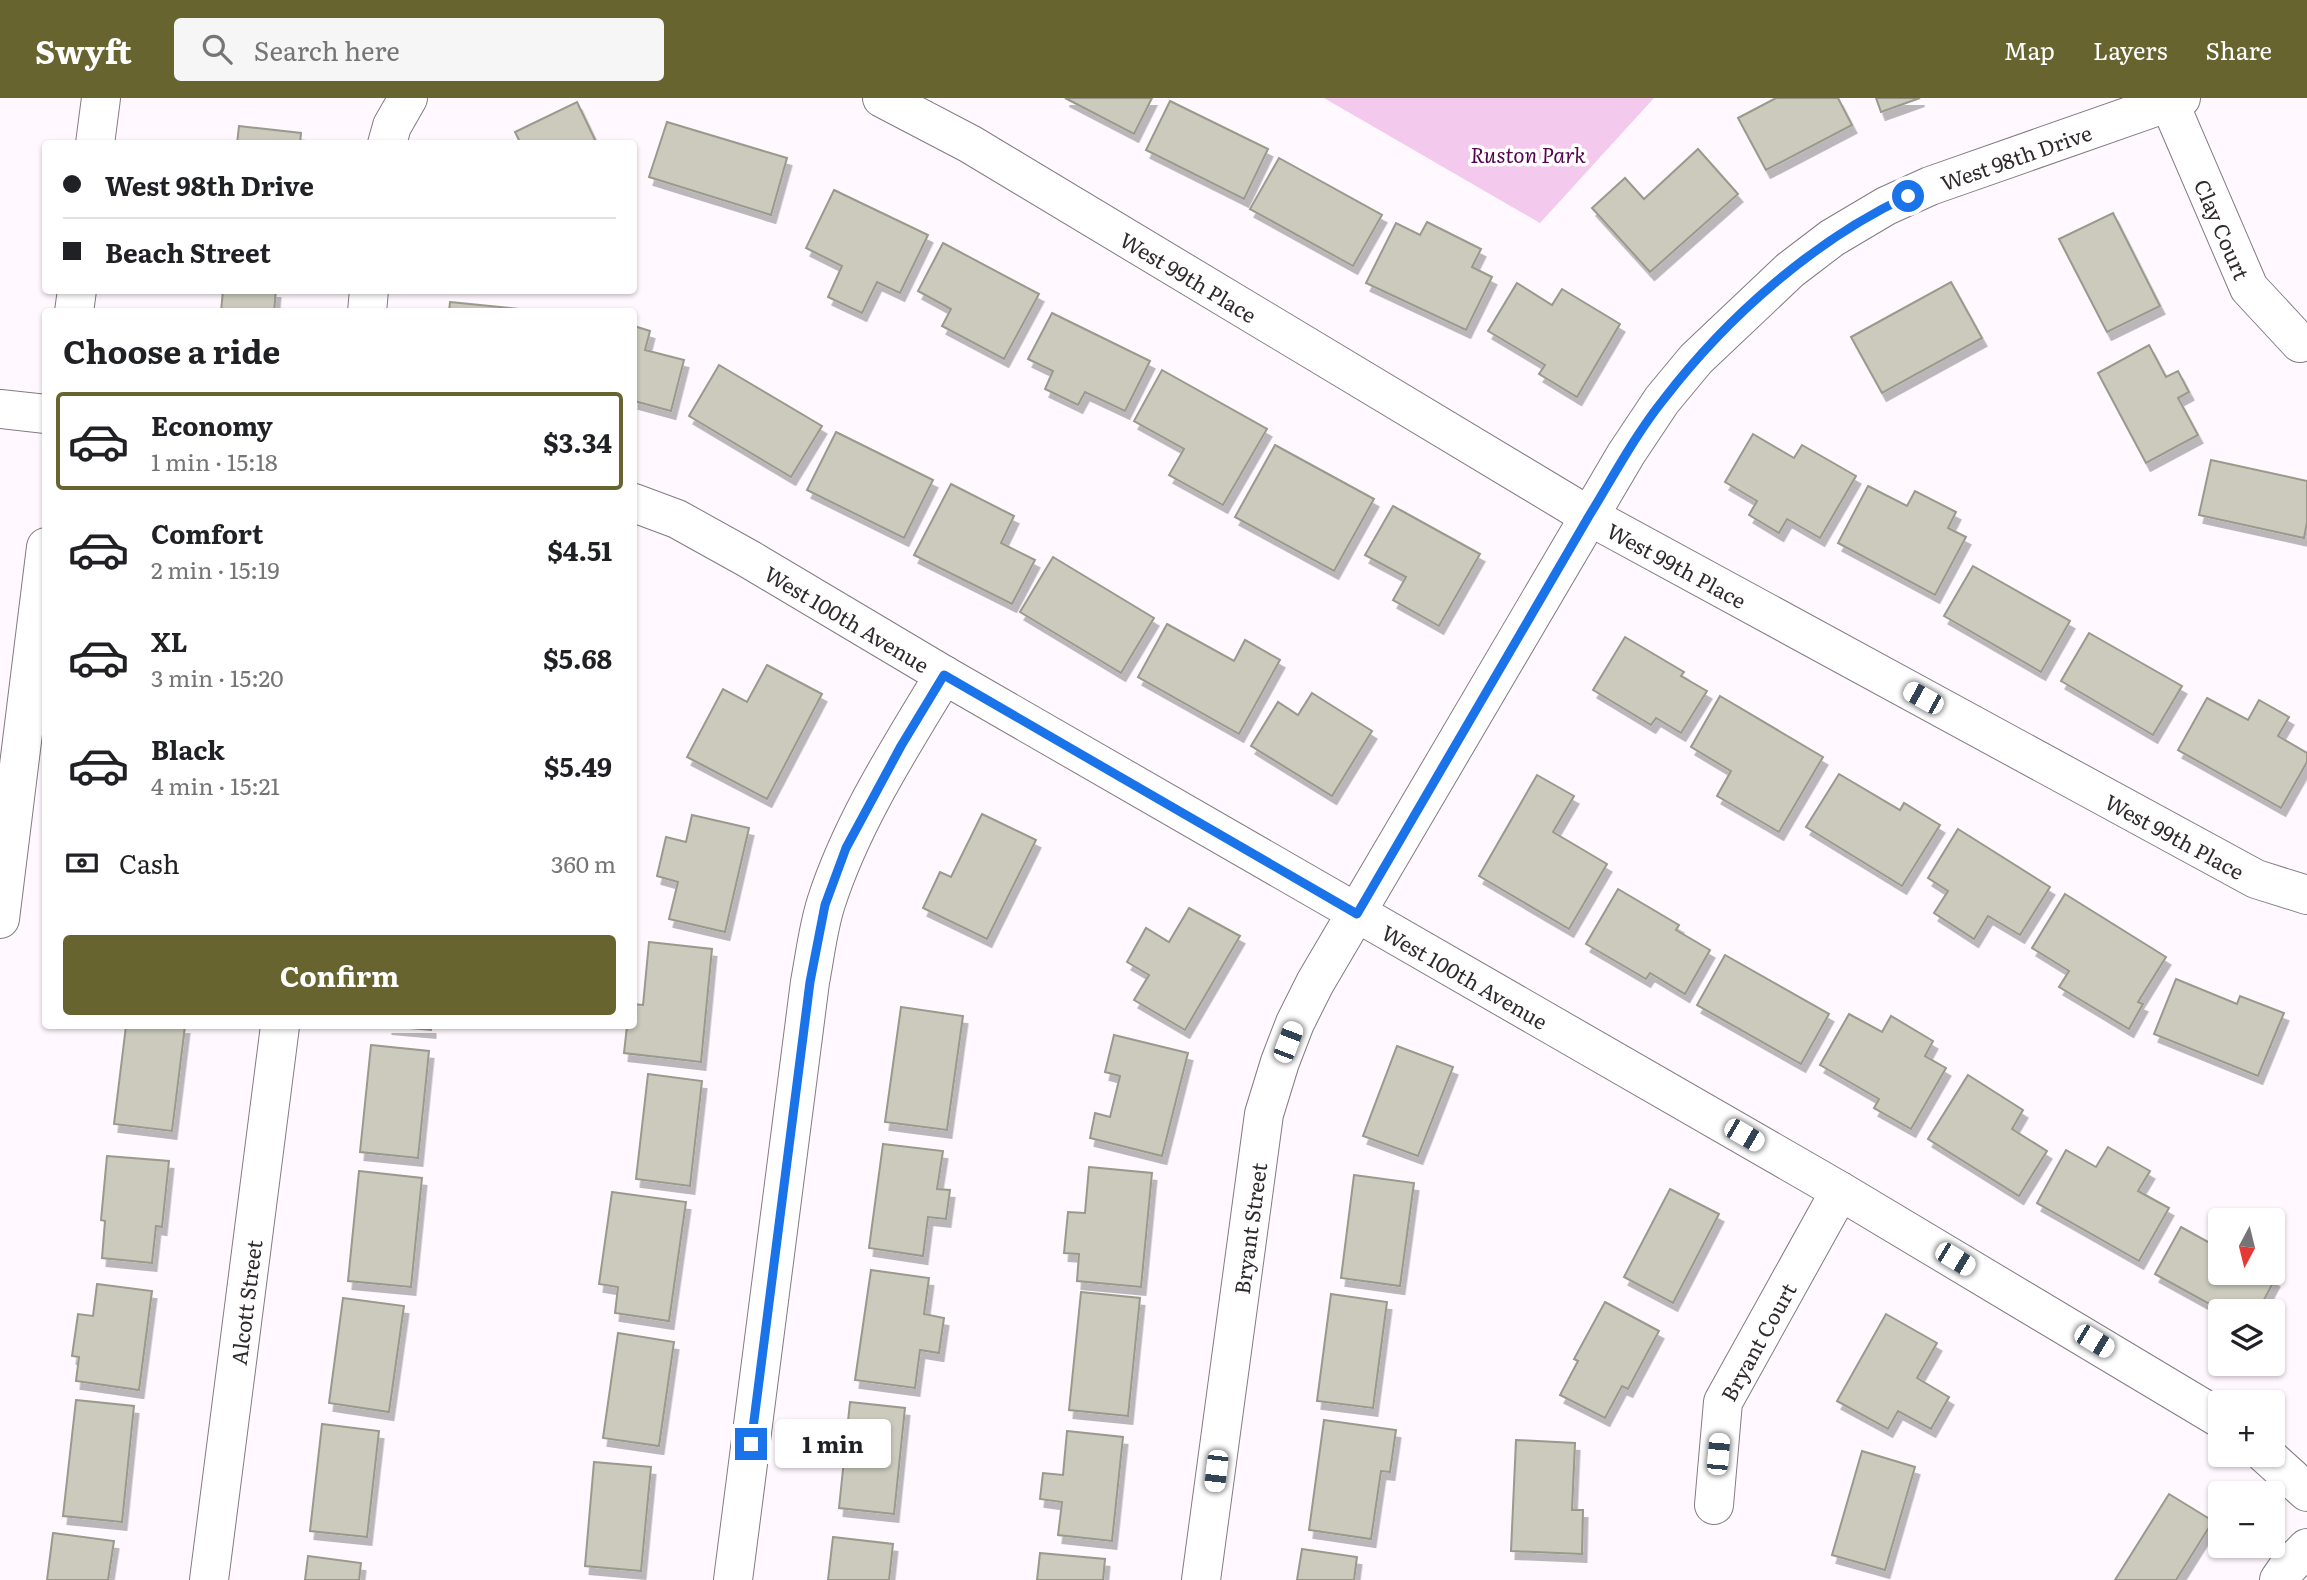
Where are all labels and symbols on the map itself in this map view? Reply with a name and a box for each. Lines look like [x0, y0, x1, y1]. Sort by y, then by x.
street label: West 98th Drive [1936, 115, 2095, 197]
park label: Ruston Park [1470, 138, 1586, 169]
street label: Clay Court [2188, 174, 2259, 284]
route start [1892, 180, 1924, 212]
street label: West 99th Place [1115, 223, 1263, 329]
street label: West 99th Place [1602, 514, 1753, 615]
street label: West 100th Avenue [759, 557, 936, 679]
car [1900, 679, 1947, 717]
street label: West 99th Place [2100, 785, 2251, 886]
street label: West 100th Avenue [1377, 915, 1554, 1035]
car [1271, 1019, 1306, 1065]
car [1721, 1115, 1768, 1155]
street label: Bryant Street [1224, 1160, 1273, 1296]
north arrow [2208, 1208, 2286, 1284]
street label: Alcott Street [221, 1237, 268, 1367]
car [1932, 1239, 1979, 1279]
street label: Bryant Court [1711, 1276, 1802, 1406]
car [2071, 1321, 2118, 1361]
callout: 1 min [776, 1420, 891, 1468]
route end [735, 1428, 767, 1460]
car [1706, 1432, 1731, 1476]
car [1204, 1449, 1229, 1493]

